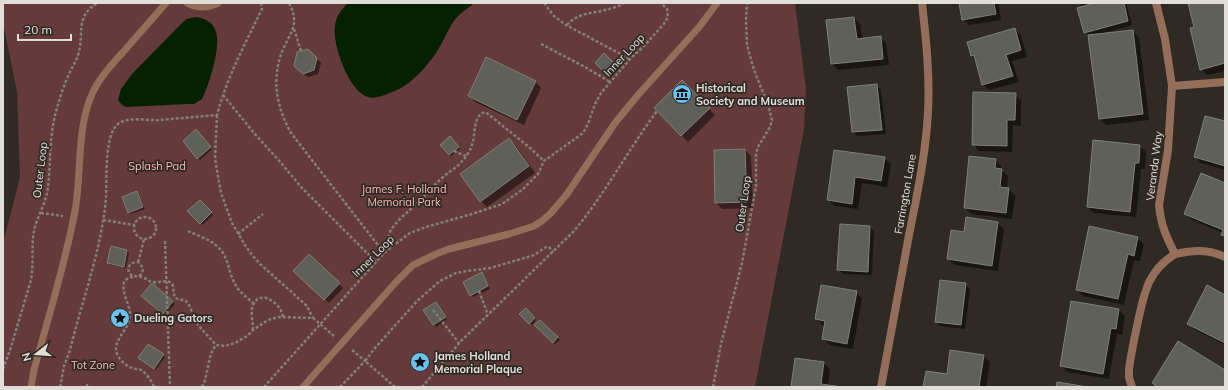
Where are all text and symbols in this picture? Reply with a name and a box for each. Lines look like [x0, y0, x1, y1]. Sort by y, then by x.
scale bar [18, 16, 71, 42]
text: 20 m [24, 22, 52, 37]
street label: Inner Loop [601, 30, 648, 79]
place label: Historical Society and Museum [696, 81, 805, 108]
museum icon: Historical Society and Museum [671, 83, 693, 105]
street label: Veranda Way [1143, 130, 1165, 202]
street label: Outer Loop [30, 141, 50, 199]
street label: Farrington Lane [891, 153, 919, 235]
park label: Splash Pad [128, 159, 186, 173]
street label: Outer Loop [732, 175, 754, 233]
park label: James F. Holland Memorial Park [361, 182, 447, 209]
street label: Inner Loop [349, 232, 397, 280]
place icon: Dueling Gators [109, 307, 131, 329]
place label: Dueling Gators [134, 311, 213, 325]
north arrow [16, 334, 56, 374]
place label: James Holland Memorial Plaque [434, 349, 522, 376]
text: N [19, 351, 34, 363]
place icon: James Holland Memorial Plaque [409, 351, 431, 373]
park label: Tot Zone [71, 358, 115, 372]

